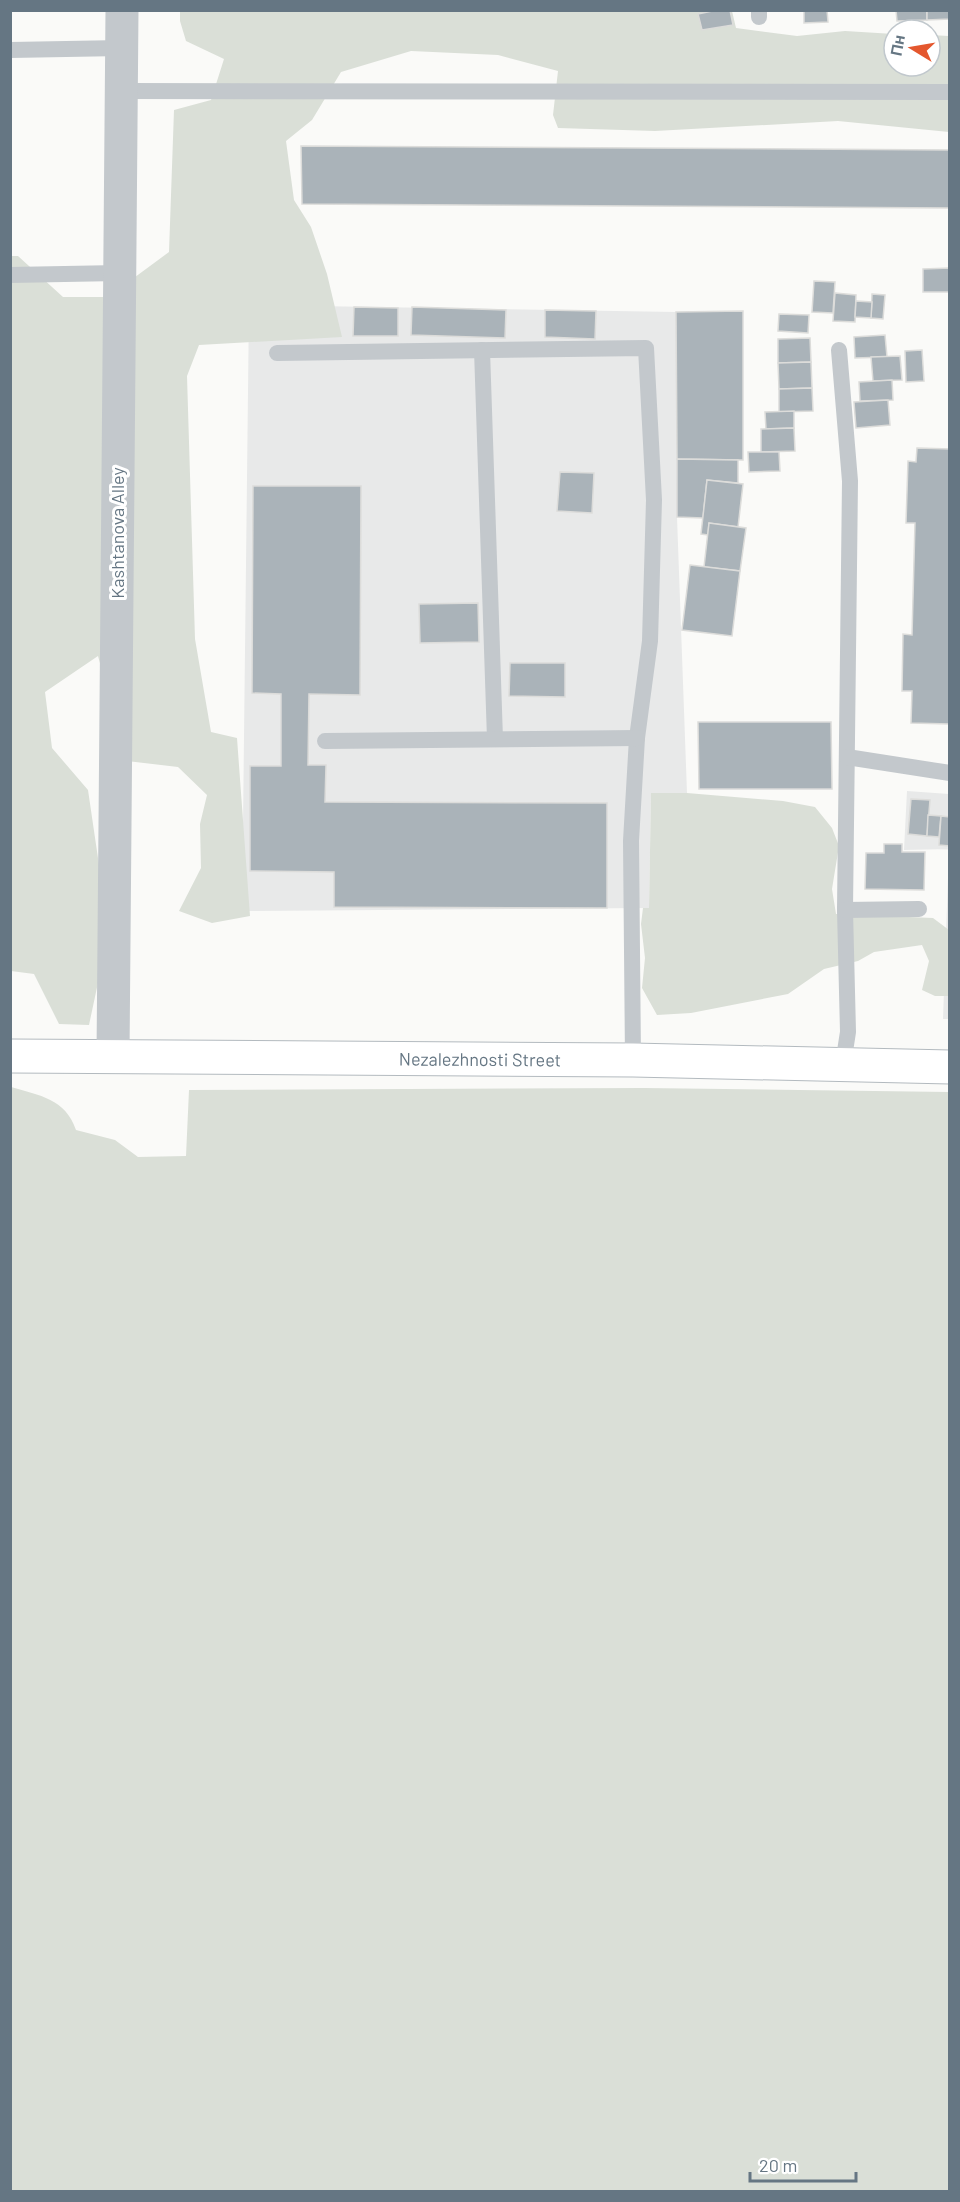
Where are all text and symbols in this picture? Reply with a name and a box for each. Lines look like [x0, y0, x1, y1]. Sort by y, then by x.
north arrow [882, 18, 942, 78]
text: Пн [885, 33, 908, 57]
street label: Kashtanova Alley [106, 467, 128, 599]
street label: Nezalezhnosti Street [399, 1047, 561, 1071]
scale bar [750, 2145, 856, 2183]
text: 20 m [759, 2154, 797, 2176]

